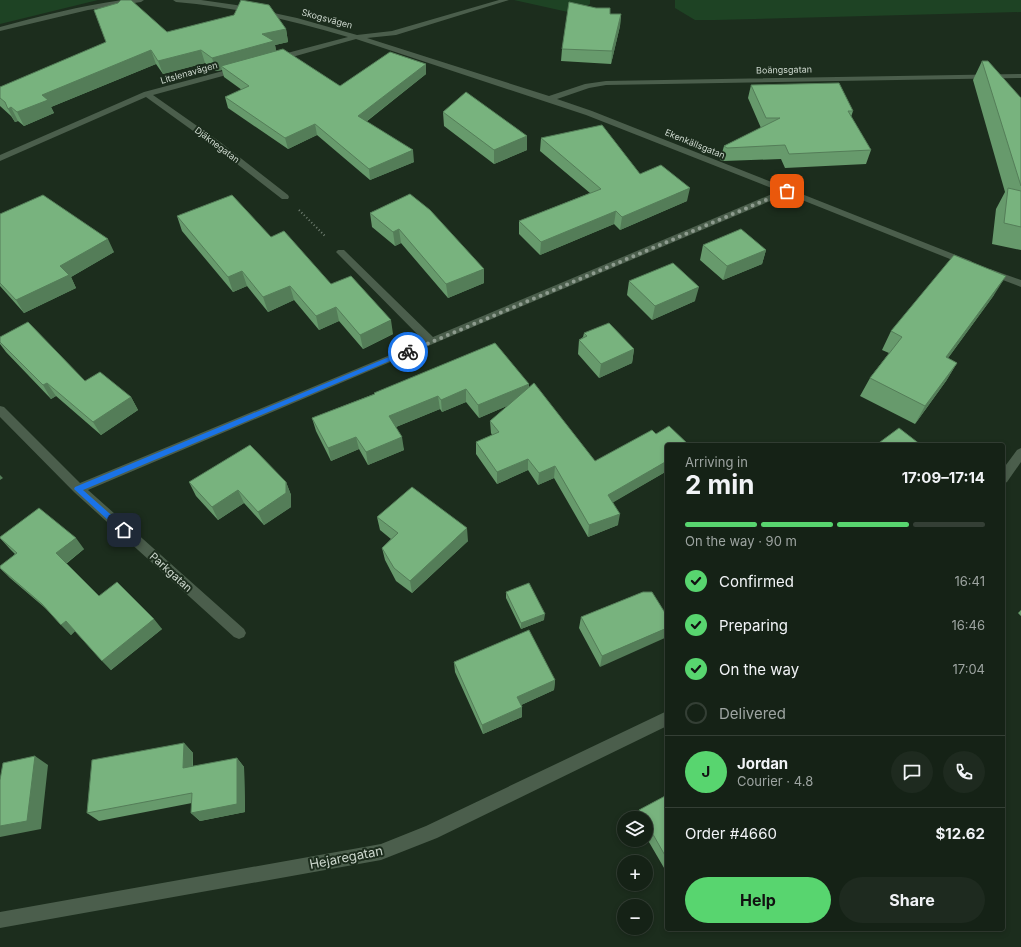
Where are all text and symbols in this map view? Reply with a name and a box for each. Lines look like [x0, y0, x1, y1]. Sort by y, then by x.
street label: Skogsvägen [300, 6, 354, 31]
street label: Litslenavägen [159, 59, 219, 86]
street label: Boängsgatan [756, 64, 812, 75]
street label: Djäknegatan [193, 124, 242, 165]
street label: Ekenkällsgatan [664, 126, 727, 161]
pin [770, 174, 804, 208]
icon: bag [776, 180, 798, 202]
courier [388, 332, 428, 372]
icon: bike [397, 341, 419, 363]
text: Arriving in [685, 454, 748, 470]
text: 17:09–17:14 [902, 468, 985, 487]
text: 2 min [685, 469, 755, 500]
pin [107, 513, 141, 547]
icon: home [113, 519, 135, 541]
text: On the way · 90 m [685, 533, 797, 549]
street label: Parkgatan [147, 549, 195, 595]
icon: check [685, 570, 707, 592]
text: Confirmed [719, 572, 794, 591]
text: 16:41 [954, 573, 985, 589]
icon: check [685, 614, 707, 636]
text: Preparing [719, 616, 788, 635]
text: 16:46 [951, 617, 985, 633]
icon: check [685, 658, 707, 680]
text: On the way [719, 660, 799, 679]
text: 17:04 [952, 661, 985, 677]
text: Delivered [719, 704, 786, 723]
button: chat [891, 751, 933, 793]
button: phone [943, 751, 985, 793]
text: Jordan [737, 754, 788, 773]
text: J [702, 762, 710, 781]
text: Courier · 4.8 [737, 773, 813, 789]
map controls [617, 811, 653, 935]
button: layers [617, 811, 653, 847]
text: Order #4660 [685, 824, 777, 843]
text: $12.62 [936, 824, 985, 843]
street label: Hejaregatan [308, 842, 384, 872]
button: + [617, 855, 653, 891]
button: Help [685, 877, 831, 923]
button: Share [839, 877, 985, 923]
button: − [617, 899, 653, 935]

